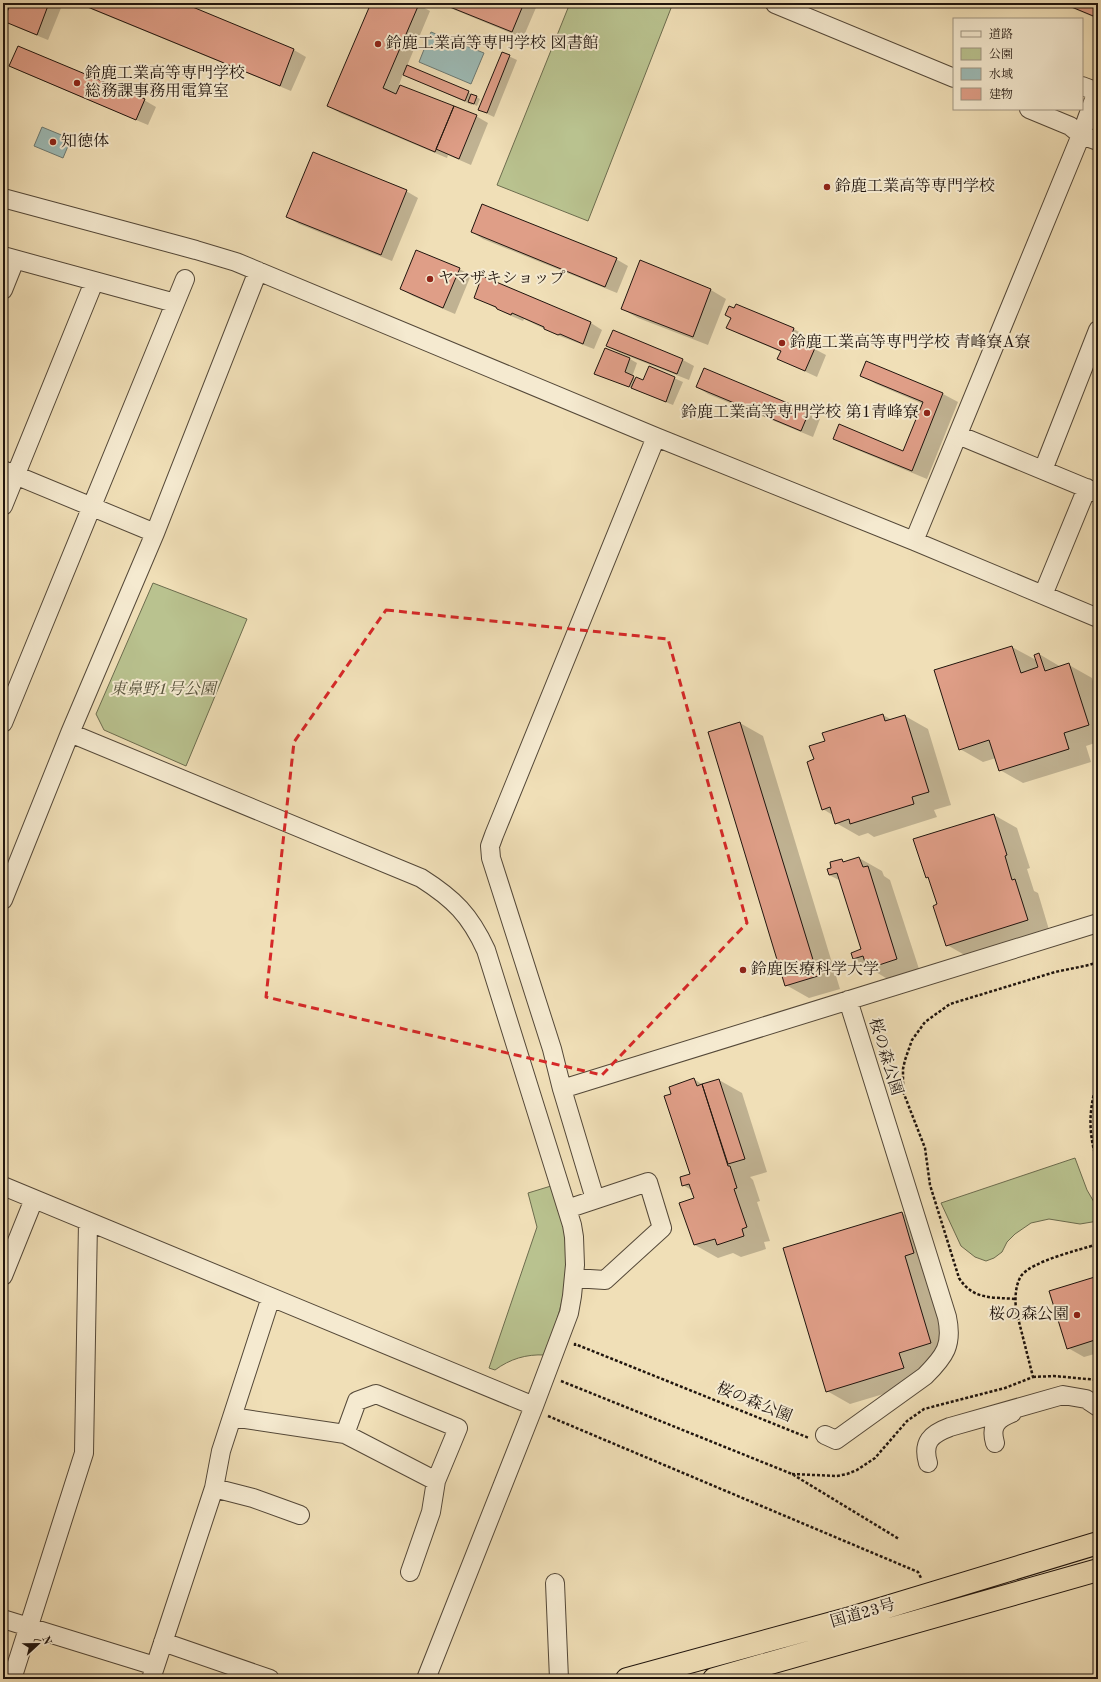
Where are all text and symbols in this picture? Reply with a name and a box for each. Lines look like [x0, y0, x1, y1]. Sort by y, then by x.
legend [953, 18, 1083, 110]
text: 道路 [989, 27, 1013, 41]
place label: 鈴鹿工業高等専門学校 図書館 [385, 34, 598, 52]
marker: 鈴鹿工業高等専門学校 図書館 [373, 39, 383, 49]
text: 公園 [989, 48, 1013, 61]
place label: 鈴鹿工業高等専門学校 総務課事務用電算室 [84, 64, 245, 100]
text: 水域 [989, 67, 1013, 81]
marker: 鈴鹿工業高等専門学校 総務課事務用電算室 [72, 78, 82, 88]
text: 建物 [989, 87, 1013, 101]
place label: 知徳体 [61, 132, 109, 150]
marker: 知徳体 [48, 137, 58, 147]
place label: 鈴鹿工業高等専門学校 [834, 177, 995, 195]
marker: 鈴鹿工業高等専門学校 [822, 182, 832, 192]
place label: ヤマザキショップ [438, 269, 566, 287]
marker: ヤマザキショップ [425, 274, 435, 284]
place label: 鈴鹿工業高等専門学校 青峰寮A寮 [789, 333, 1031, 351]
marker: 鈴鹿工業高等専門学校 青峰寮A寮 [777, 338, 787, 348]
place label: 鈴鹿工業高等専門学校 第1青峰寮 [680, 403, 919, 421]
marker: 鈴鹿工業高等専門学校 第1青峰寮 [922, 408, 932, 418]
park label: 東鼻野1号公園 [110, 680, 219, 698]
place label: 鈴鹿医療科学大学 [750, 960, 879, 978]
marker: 鈴鹿医療科学大学 [738, 965, 748, 975]
street label: 桜の森公園 [866, 1016, 906, 1098]
place label: 桜の森公園 [989, 1305, 1069, 1323]
marker: 桜の森公園 [1072, 1310, 1082, 1320]
street label: 桜の森公園 [714, 1379, 795, 1425]
street label: 国道23号 [828, 1595, 897, 1631]
north arrow [18, 1624, 58, 1664]
text: N [39, 1635, 53, 1647]

